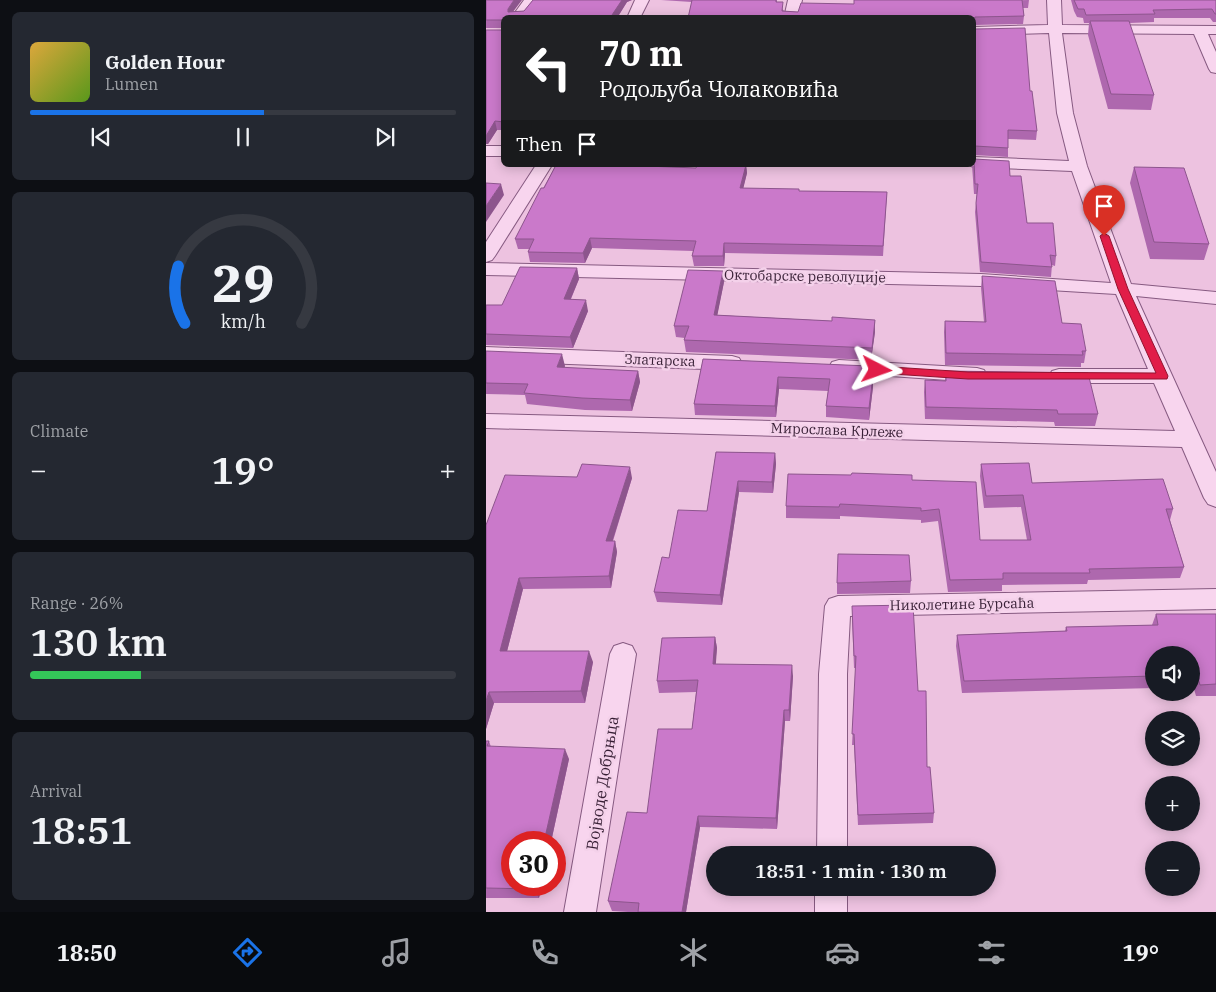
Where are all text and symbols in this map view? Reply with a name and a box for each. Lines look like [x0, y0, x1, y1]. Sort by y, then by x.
text: 70 m [599, 30, 683, 76]
icon: left [516, 35, 581, 100]
text: Golden Hour [105, 50, 225, 74]
text: Lumen [105, 74, 158, 94]
text: Родољуба Чолаковића [599, 74, 839, 103]
icon: previous [87, 123, 115, 151]
icon: pause [229, 123, 257, 151]
icon: next [371, 123, 399, 151]
icon: arrive [573, 130, 601, 158]
text: Then [516, 132, 563, 156]
pin [1083, 185, 1125, 236]
icon: arrive [1090, 192, 1118, 220]
text: 29 [212, 249, 274, 316]
street label: Октобарске револуције [724, 266, 886, 286]
text: km/h [220, 310, 266, 333]
position arrow [850, 343, 902, 395]
street label: Златарска [624, 350, 696, 370]
street label: Мирослава Крлеже [770, 419, 904, 441]
text: Climate [30, 421, 88, 441]
text: 19° [211, 445, 275, 494]
text: − [30, 451, 47, 488]
text: + [439, 451, 456, 488]
text: Range · 26% [30, 593, 123, 613]
street label: Николетине Бурсаћа [890, 594, 1035, 614]
text: 130 km [30, 617, 167, 666]
map controls [1145, 646, 1200, 896]
button: sound [1145, 646, 1200, 701]
button: layers [1145, 711, 1200, 766]
street label: Војводе Добрњца [582, 714, 623, 852]
button: + [1145, 776, 1200, 831]
text: Arrival [30, 781, 82, 801]
text: 18:51 [30, 805, 133, 854]
speed limit sign: 30 [501, 831, 566, 896]
button: − [1145, 841, 1200, 896]
text: 18:51 · 1 min · 130 m [755, 859, 947, 883]
icon: directions [230, 935, 265, 970]
icon: music [379, 935, 414, 970]
icon: phone [527, 935, 562, 970]
icon: climate [676, 935, 711, 970]
icon: car [825, 935, 860, 970]
icon: filters [974, 935, 1009, 970]
text: 18:50 [57, 938, 116, 967]
text: 19° [1122, 938, 1159, 967]

